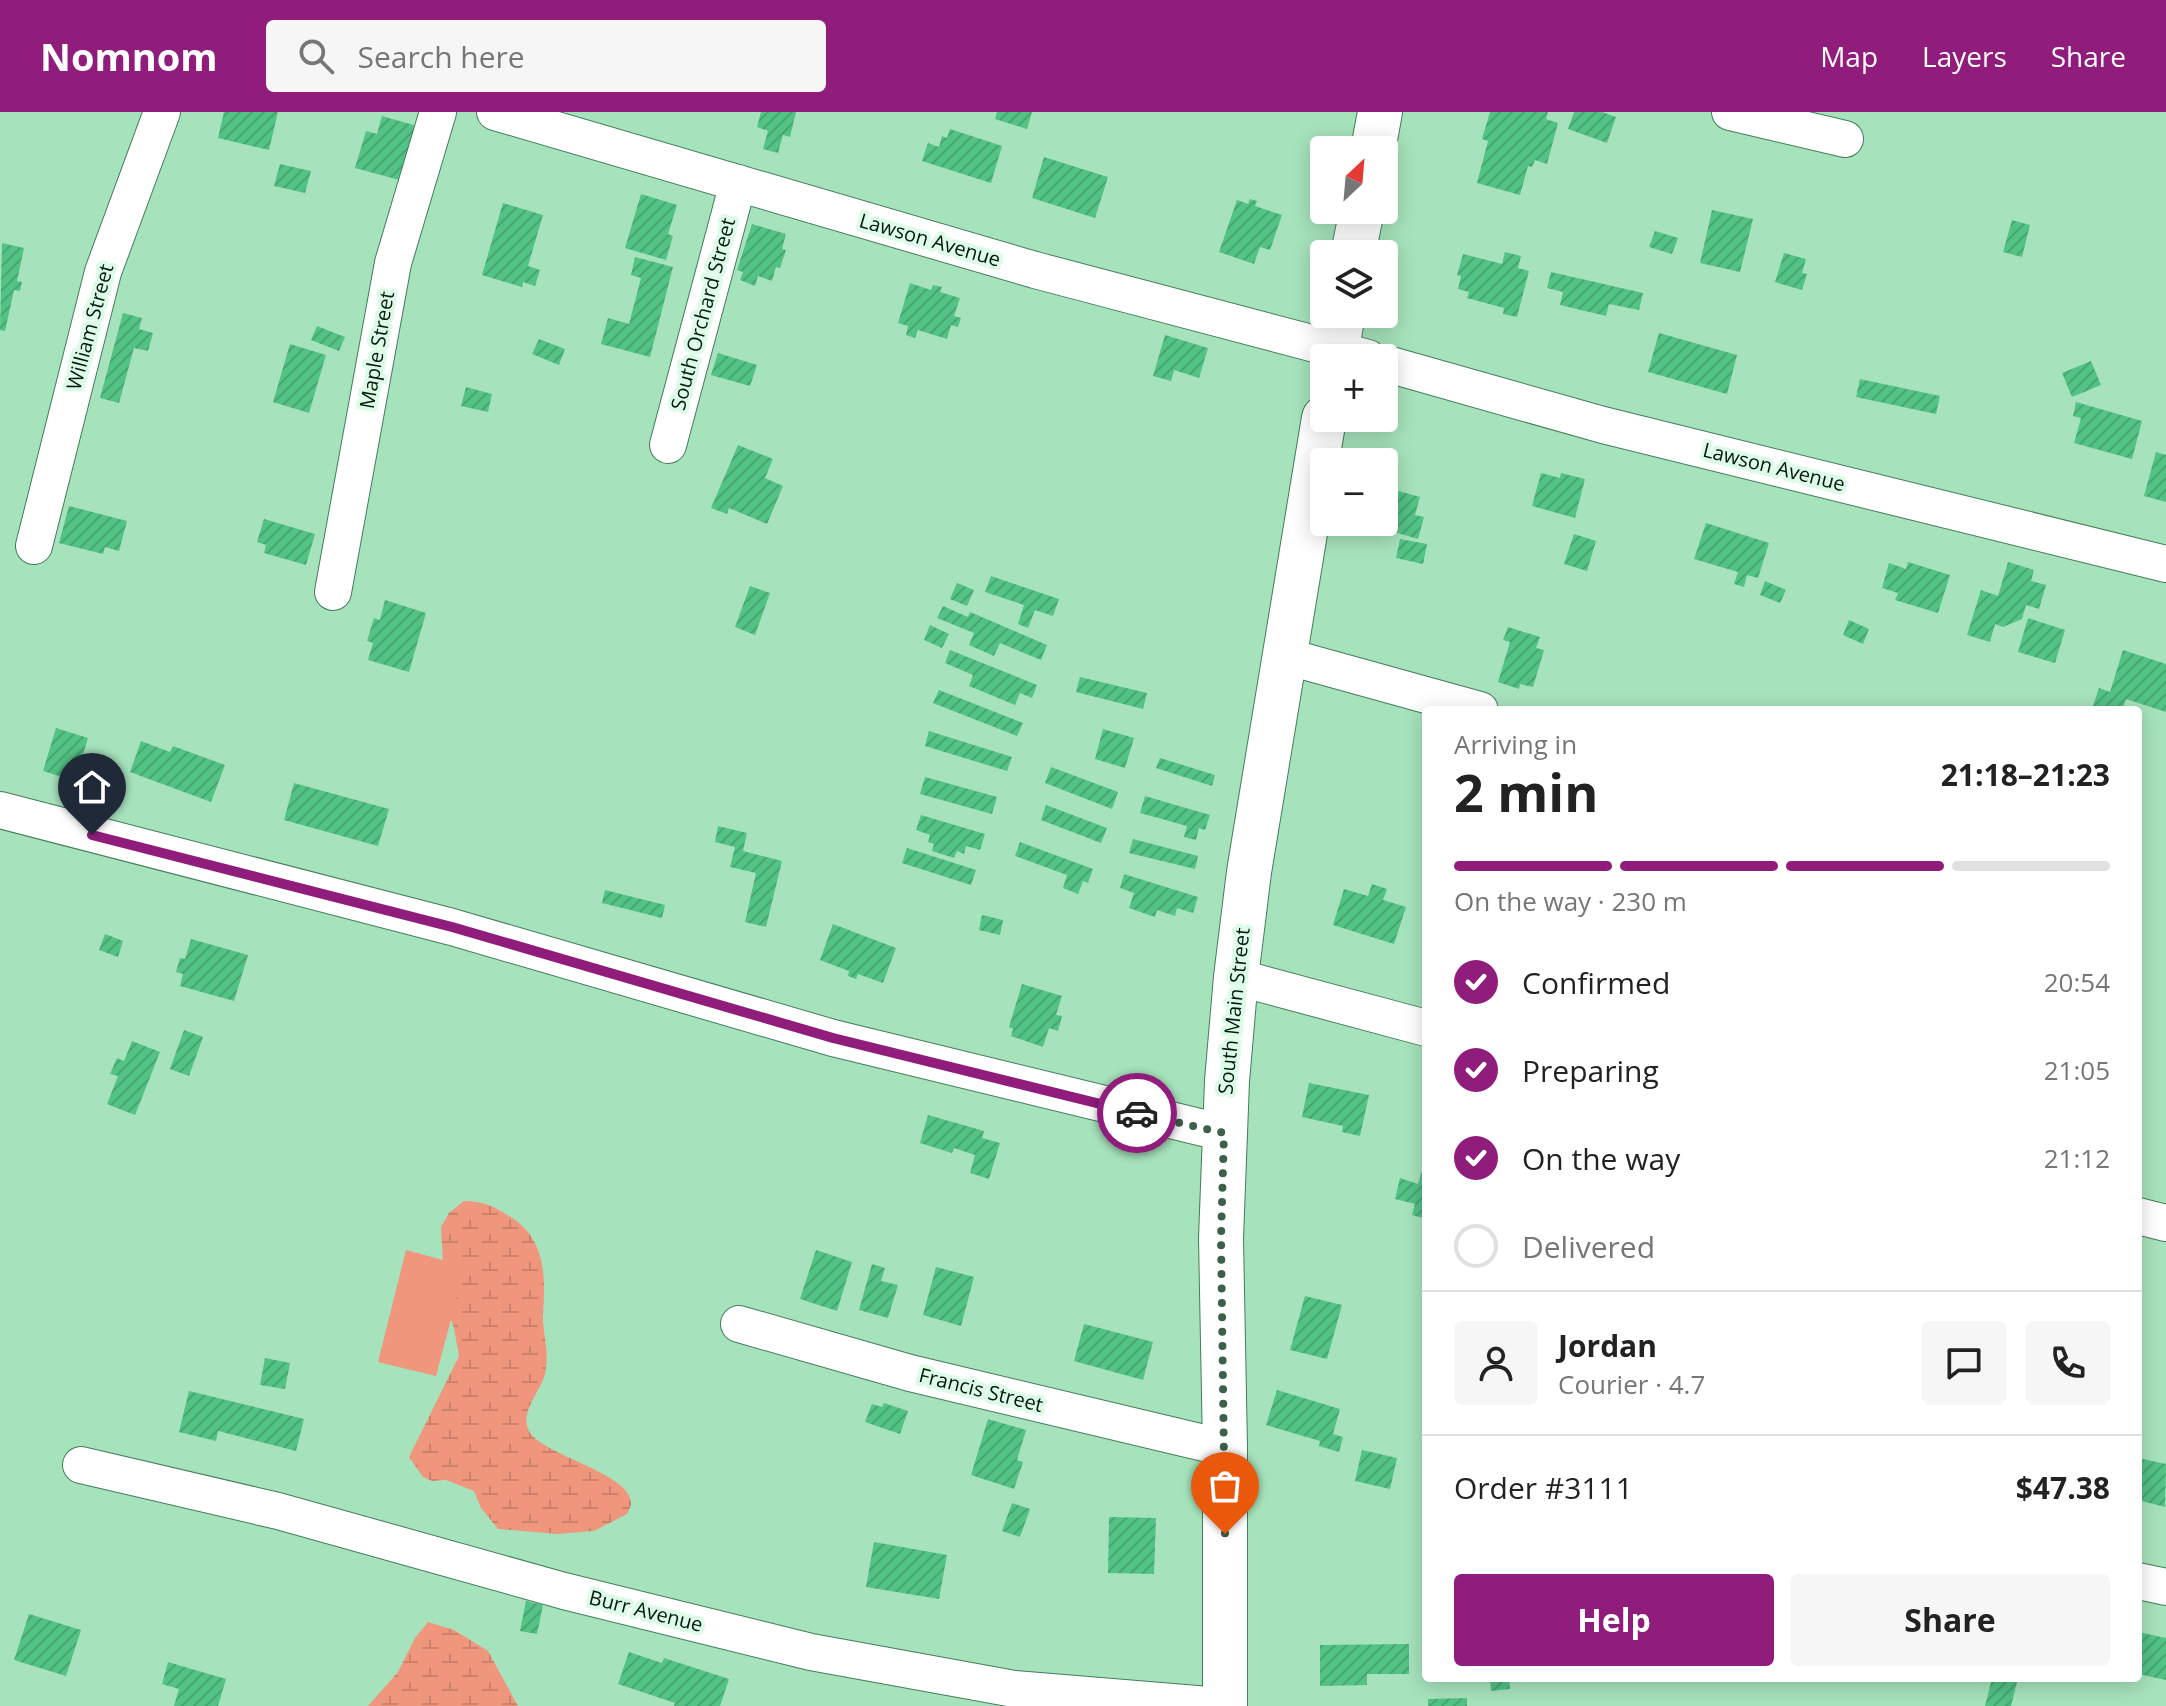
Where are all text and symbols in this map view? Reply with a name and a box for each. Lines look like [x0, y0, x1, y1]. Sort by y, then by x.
search box [266, 20, 826, 92]
text: Nomnom [40, 30, 218, 82]
icon: search [294, 34, 338, 78]
text: Search here [358, 36, 525, 77]
text: Map [1820, 37, 1878, 75]
text: Layers [1922, 37, 2007, 75]
text: Share [2051, 37, 2126, 75]
north arrow [1310, 136, 1398, 224]
map controls [1310, 136, 1398, 536]
street label: Lawson Avenue [856, 206, 1004, 273]
street label: South Orchard Street [664, 215, 741, 413]
button: layers [1310, 240, 1398, 328]
street label: William Street [60, 261, 119, 393]
street label: Maple Street [353, 289, 400, 411]
button: + [1310, 344, 1398, 432]
street label: Lawson Avenue [1700, 436, 1848, 497]
button: − [1310, 448, 1398, 536]
text: Arriving in [1454, 726, 1577, 762]
pin [58, 753, 126, 835]
text: 21:18–21:23 [1941, 754, 2110, 795]
text: 2 min [1454, 756, 1598, 827]
icon: home [70, 765, 114, 809]
text: On the way · 230 m [1454, 883, 1687, 919]
street label: South Main Street [1211, 926, 1256, 1096]
icon: check [1454, 960, 1498, 1004]
text: Confirmed [1522, 962, 1670, 1003]
text: 20:54 [2044, 964, 2110, 1000]
icon: check [1454, 1048, 1498, 1092]
text: Preparing [1522, 1050, 1659, 1091]
text: 21:05 [2044, 1052, 2110, 1088]
courier [1097, 1073, 1177, 1153]
icon: car [1115, 1091, 1159, 1135]
icon: check [1454, 1136, 1498, 1180]
text: On the way [1522, 1138, 1680, 1179]
text: 21:12 [2044, 1140, 2110, 1176]
text: Delivered [1522, 1226, 1655, 1267]
button: person [1454, 1321, 1538, 1405]
button: chat [1922, 1321, 2006, 1405]
button: phone [2026, 1321, 2110, 1405]
text: Jordan [1558, 1325, 1657, 1366]
street label: Francis Street [916, 1361, 1046, 1418]
text: Courier · 4.7 [1558, 1366, 1705, 1402]
pin [1191, 1452, 1259, 1534]
icon: bag [1203, 1464, 1247, 1508]
text: Order #3111 [1454, 1467, 1633, 1508]
text: $47.38 [2016, 1467, 2110, 1508]
button: Help [1454, 1574, 1774, 1666]
button: Share [1790, 1574, 2110, 1666]
street label: Burr Avenue [586, 1583, 706, 1638]

